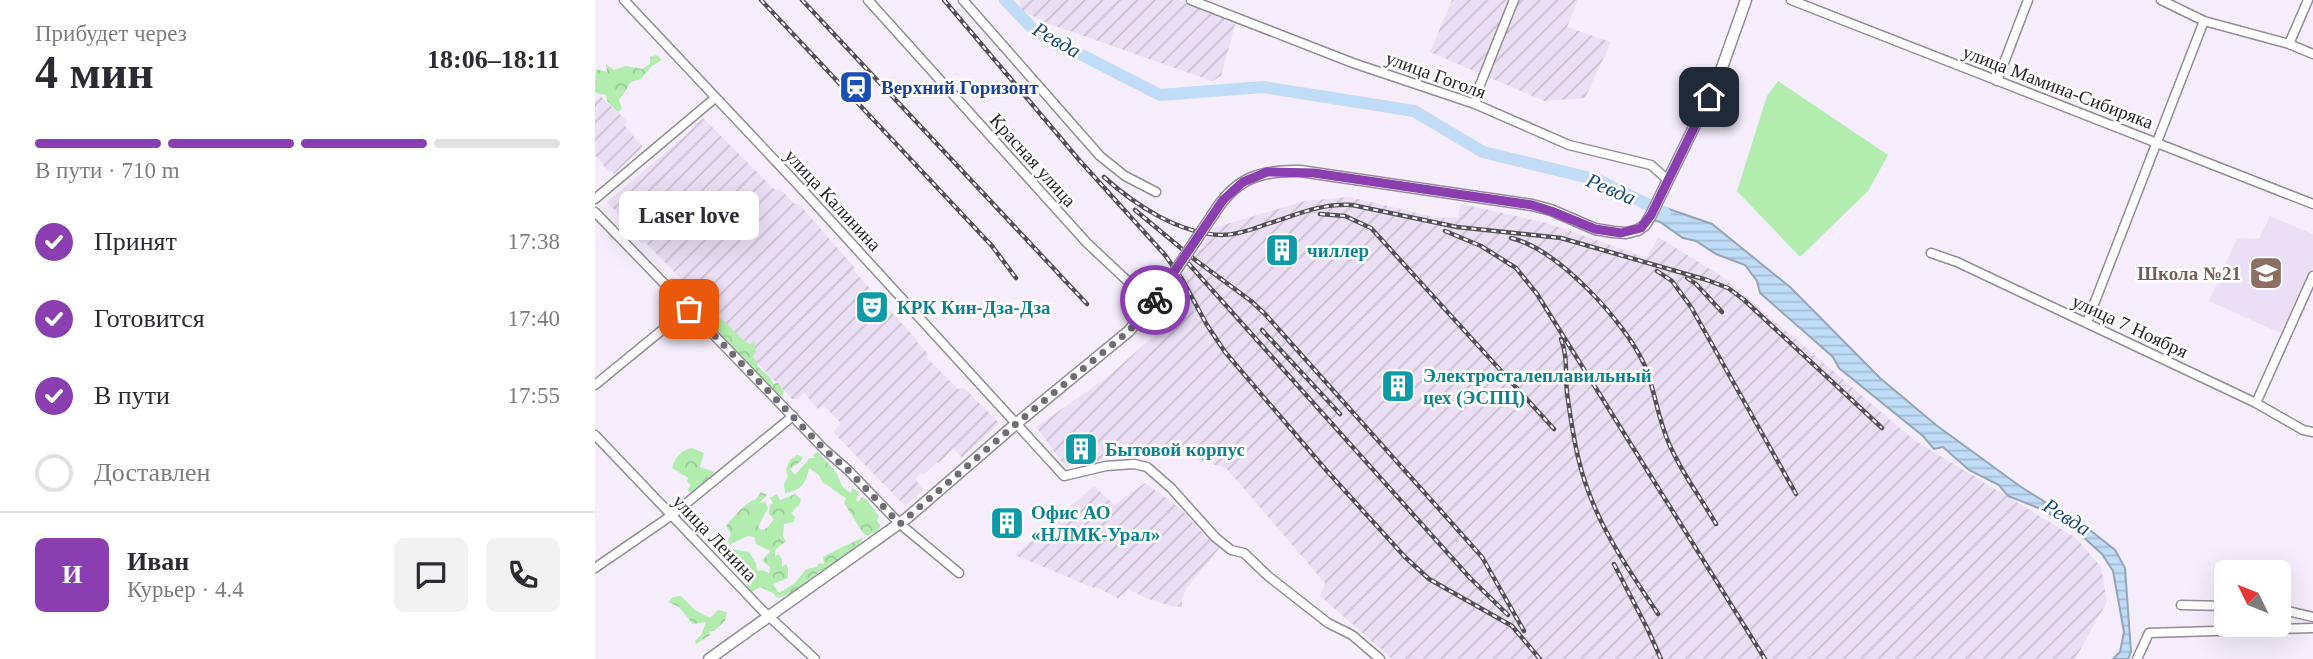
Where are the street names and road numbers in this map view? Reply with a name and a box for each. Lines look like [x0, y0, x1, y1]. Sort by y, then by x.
street label: улица Мамина-Сибиряка [1960, 41, 2157, 133]
street label: улица Гоголя [1383, 47, 1489, 103]
street label: Красная улица [986, 109, 1081, 211]
street label: улица Калинина [781, 145, 886, 256]
street label: улица 7 Ноября [2069, 290, 2192, 362]
street label: улица Ленина [669, 490, 762, 586]

